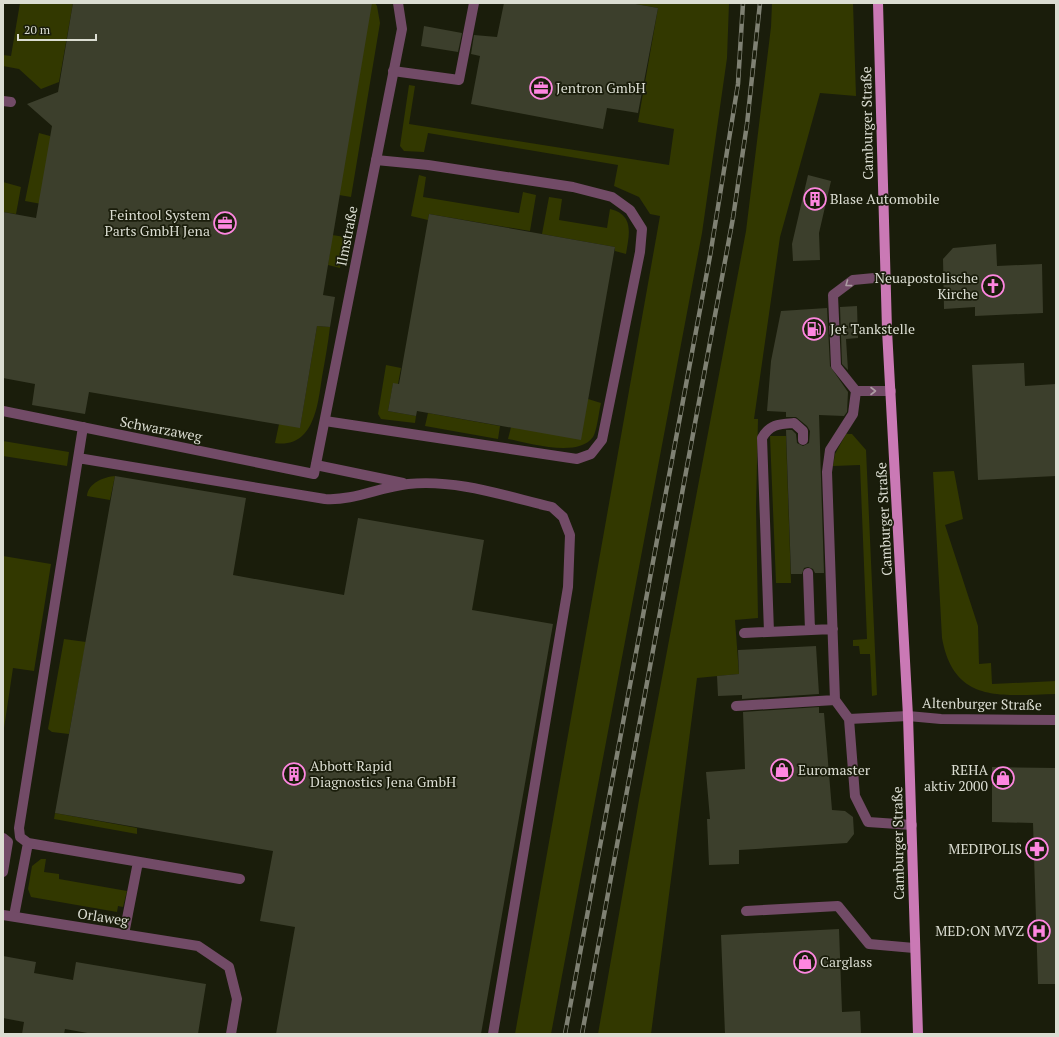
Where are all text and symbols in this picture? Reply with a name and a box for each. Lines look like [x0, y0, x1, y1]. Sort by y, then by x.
scale bar [18, 16, 96, 42]
text: 20 m [24, 22, 51, 37]
street label: Camburger Straße [856, 66, 877, 180]
office icon: Jentron GmbH [528, 75, 554, 101]
place label: Jentron GmbH [556, 78, 646, 97]
building icon: Blase Automobile [802, 186, 828, 212]
place label: Blase Automobile [830, 189, 940, 208]
street label: Ilmstraße [331, 204, 362, 268]
place label: Feintool System Parts GmbH Jena [104, 205, 210, 240]
office icon: Feintool System Parts GmbH Jena [212, 210, 238, 236]
place label: Neuapostolische Kirche [875, 268, 978, 303]
church icon: Neuapostolische Kirche [980, 273, 1006, 299]
one-way arrow [845, 279, 852, 286]
fuel station icon: Jet Tankstelle [801, 316, 827, 342]
place label: Jet Tankstelle [830, 319, 915, 338]
one-way arrow [870, 387, 876, 395]
street label: Schwarzaweg [118, 411, 204, 446]
street label: Camburger Straße [871, 462, 896, 576]
street label: Altenburger Straße [922, 693, 1042, 714]
place label: Abbott Rapid Diagnostics Jena GmbH [310, 756, 456, 791]
shop icon: Euromaster [769, 757, 795, 783]
place label: Euromaster [798, 760, 871, 779]
place label: REHA aktiv 2000 [924, 760, 988, 795]
building icon: Abbott Rapid Diagnostics Jena GmbH [281, 761, 307, 787]
shop icon: REHA aktiv 2000 [990, 765, 1016, 791]
street label: Camburger Straße [887, 786, 908, 900]
pharmacy icon: MEDIPOLIS [1024, 836, 1050, 862]
place label: MEDIPOLIS [948, 839, 1022, 858]
street label: Orlaweg [76, 903, 131, 930]
hospital icon: MED:ON MVZ [1026, 918, 1052, 944]
place label: MED:ON MVZ [935, 921, 1024, 940]
shop icon: Carglass [792, 949, 818, 975]
place label: Carglass [820, 952, 872, 971]

